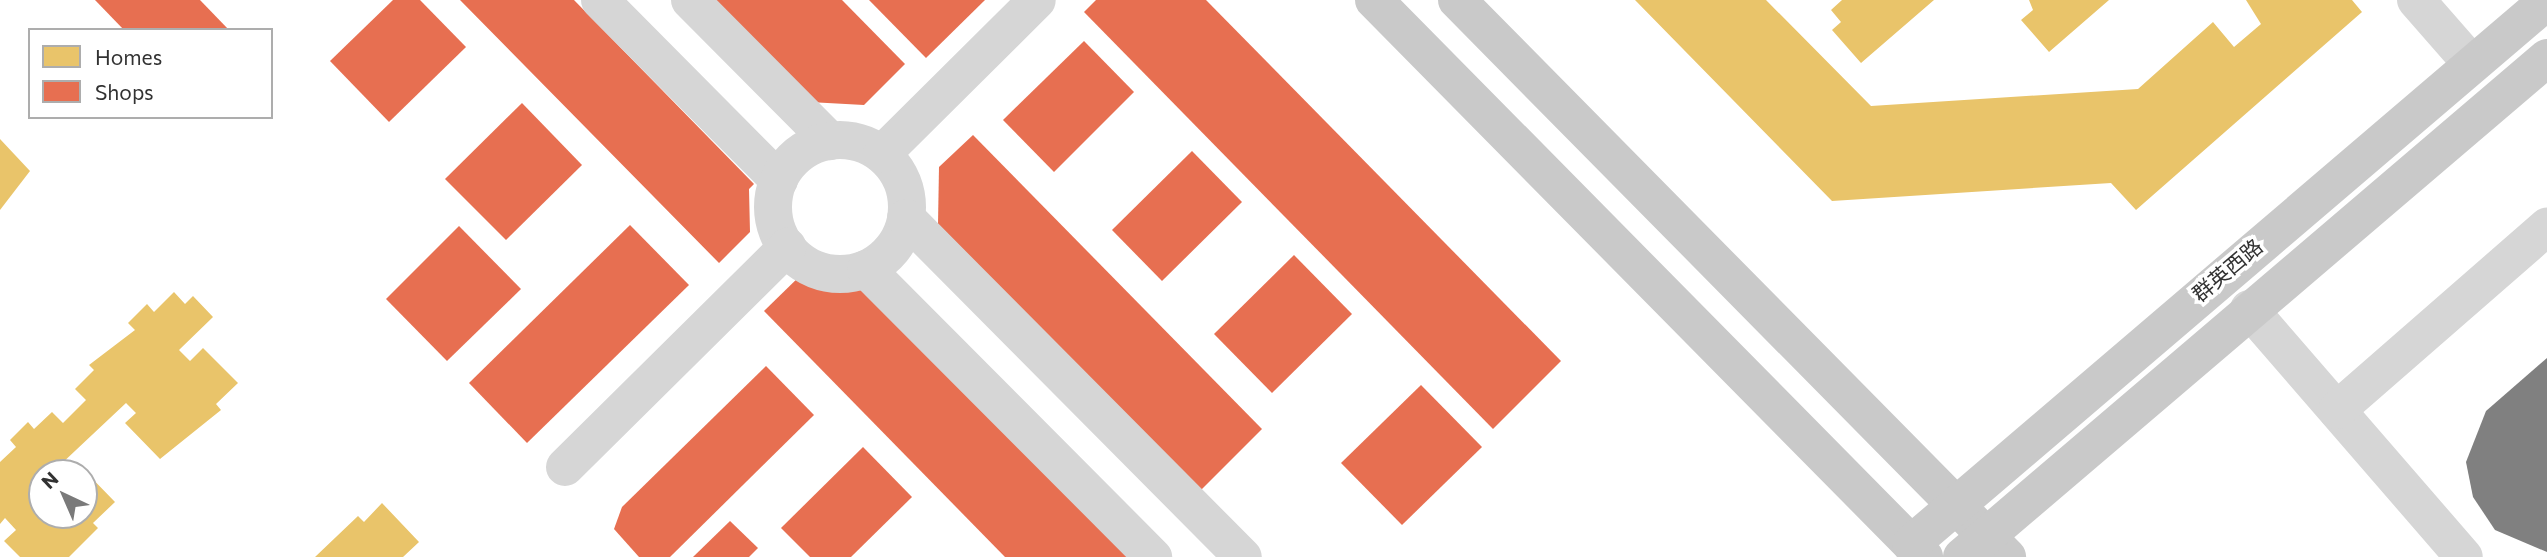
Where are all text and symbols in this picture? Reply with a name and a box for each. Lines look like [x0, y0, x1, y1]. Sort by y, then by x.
legend [28, 28, 273, 119]
text: Homes [95, 44, 162, 69]
text: Shops [95, 79, 154, 104]
street label: 群英西路 [2187, 233, 2267, 307]
north arrow [28, 459, 98, 529]
text: N [36, 467, 63, 493]

